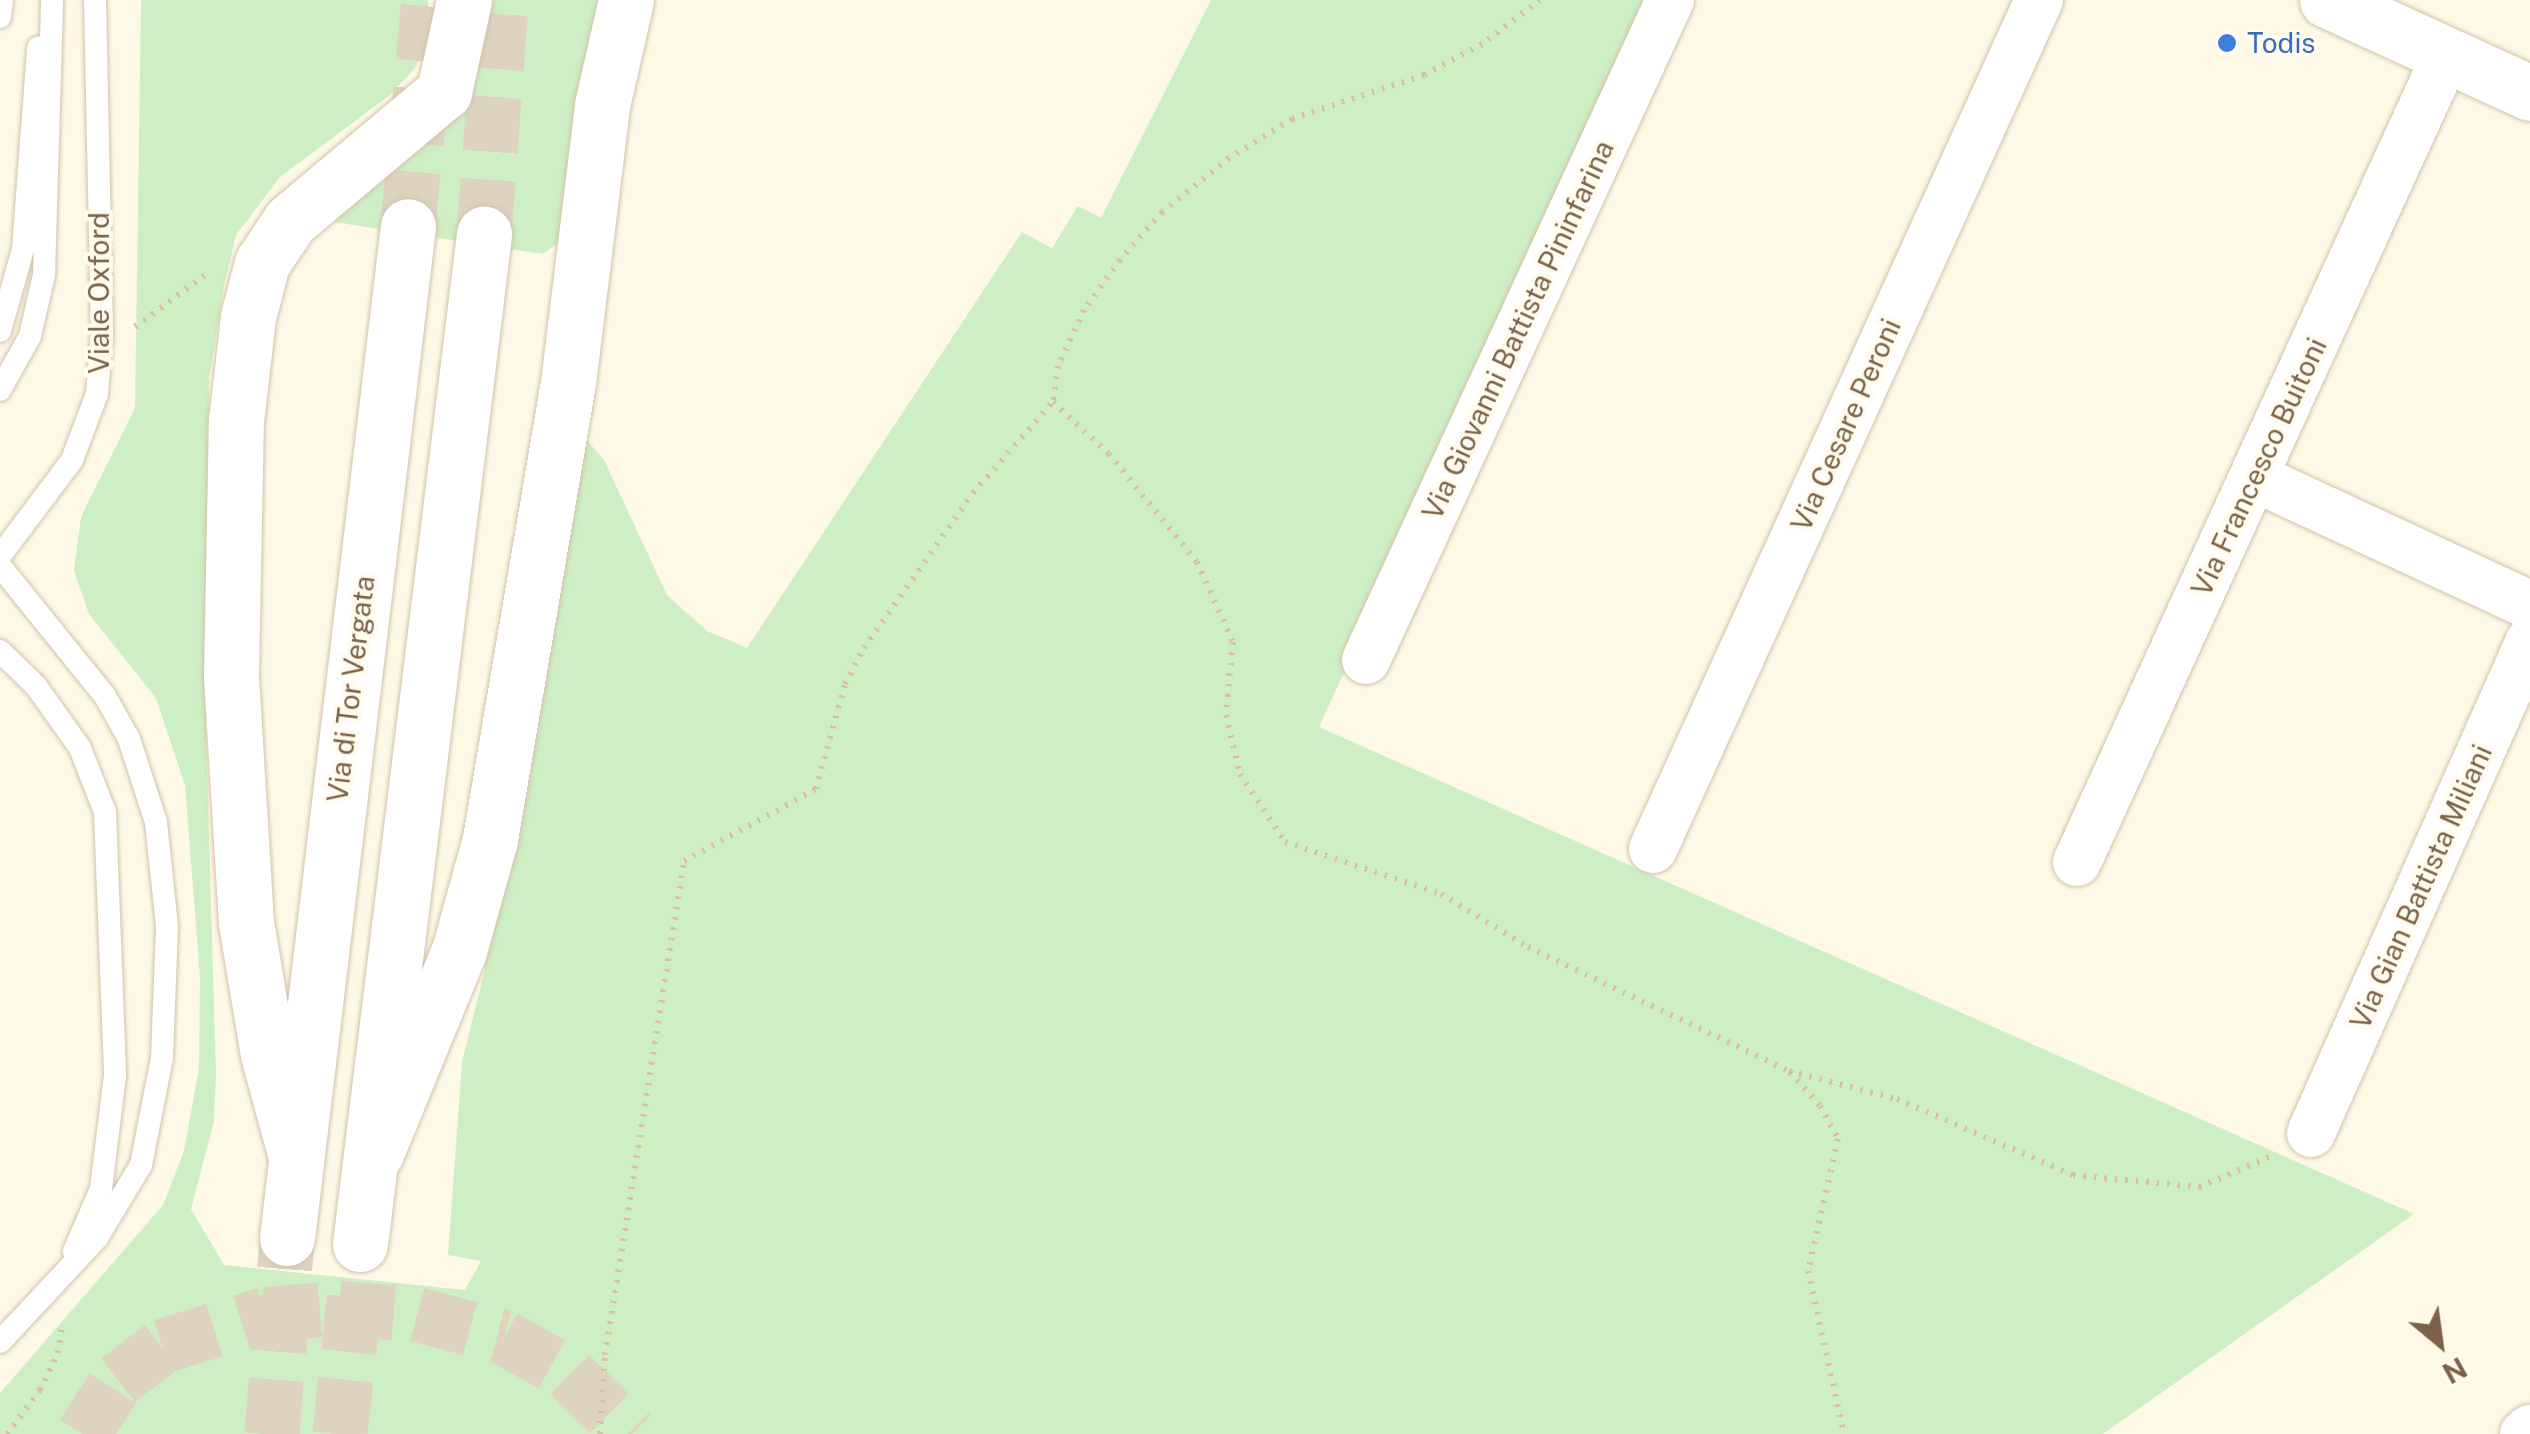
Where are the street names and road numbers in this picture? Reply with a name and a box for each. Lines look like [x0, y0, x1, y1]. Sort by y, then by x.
street label: Via Giovanni Battista Pininfarina [1415, 135, 1621, 525]
street label: Viale Oxford [82, 212, 116, 374]
street label: Via Cesare Peroni [1784, 313, 1908, 537]
street label: Via Francesco Buitoni [2184, 332, 2334, 602]
street label: Via di Tor Vergata [320, 573, 382, 805]
street label: Via Gian Battista Miliani [2343, 740, 2499, 1034]

